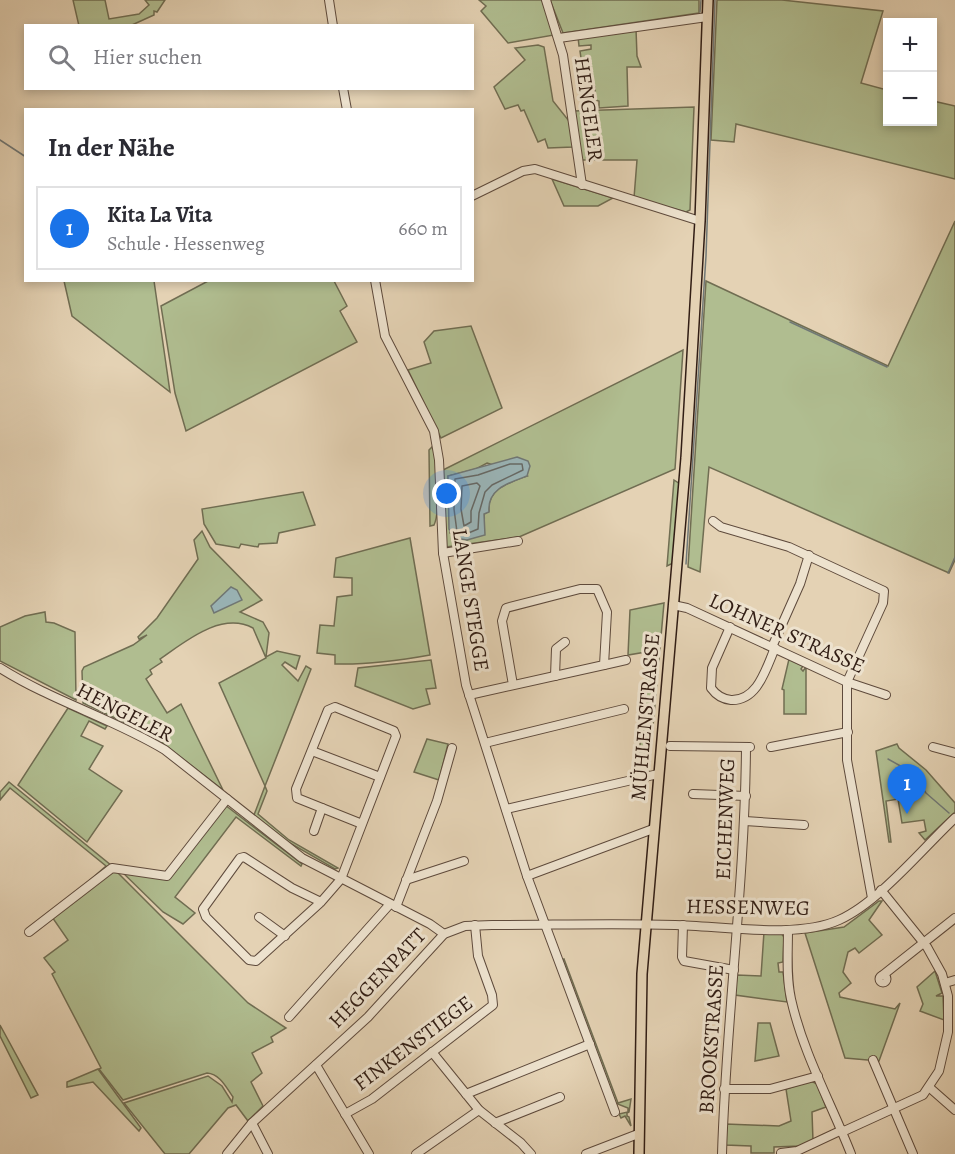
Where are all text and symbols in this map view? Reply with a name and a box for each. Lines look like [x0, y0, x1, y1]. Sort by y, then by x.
map controls [883, 18, 937, 126]
button: + [883, 18, 937, 72]
search box [24, 24, 474, 90]
icon: search [45, 41, 78, 74]
text: Hier suchen [93, 42, 202, 72]
street label: HENGELER [568, 55, 610, 163]
button: − [883, 72, 937, 126]
text: In der Nähe [48, 130, 175, 165]
text: Kita La Vita [107, 200, 213, 230]
text: 1 [66, 215, 73, 242]
text: 660 m [398, 215, 448, 242]
text: Schule · Hessenweg [107, 230, 265, 257]
your location [432, 479, 461, 508]
street label: LANGE STEGGE [446, 527, 496, 673]
street label: LOHNER STRASSE [705, 586, 869, 680]
street label: MÜHLENSTRASSE [624, 632, 666, 802]
street label: HENGELER [72, 676, 178, 748]
street label: EICHENWEG [709, 758, 741, 880]
pin: 1 [888, 764, 926, 814]
street label: HESSENWEG [686, 892, 810, 922]
street label: HEGGENPATT [322, 921, 432, 1034]
street label: BROOKSTRASSE [692, 963, 730, 1115]
street label: FINKENSTIEGE [348, 989, 478, 1097]

